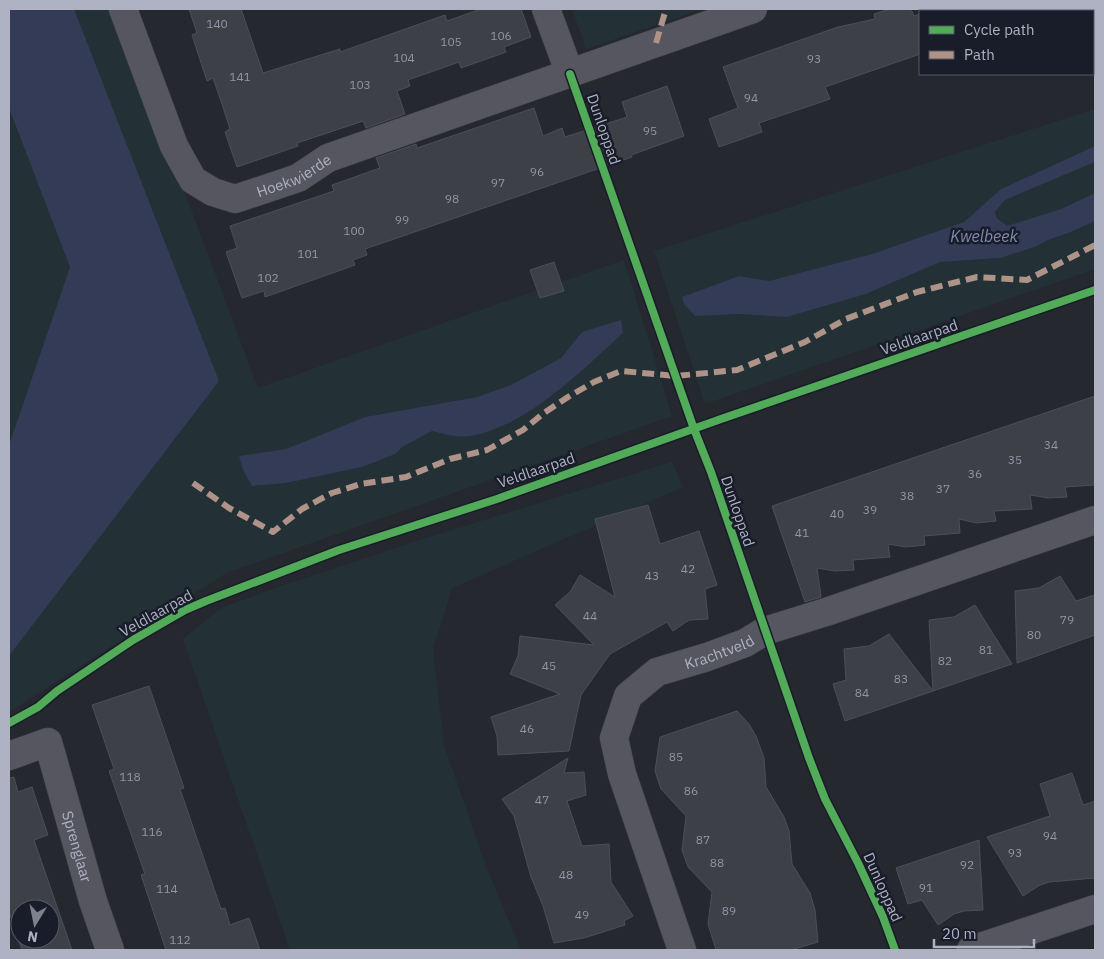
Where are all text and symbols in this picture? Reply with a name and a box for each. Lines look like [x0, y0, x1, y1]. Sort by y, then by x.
legend [919, 10, 1094, 75]
house number: 140 [206, 16, 228, 31]
text: Cycle path [964, 20, 1035, 39]
house number: 106 [490, 28, 512, 43]
house number: 105 [440, 34, 462, 49]
text: Path [964, 45, 995, 64]
house number: 104 [393, 50, 415, 65]
house number: 93 [807, 51, 821, 66]
house number: 141 [229, 69, 251, 84]
house number: 103 [349, 77, 371, 92]
house number: 94 [744, 90, 758, 105]
street label: Dunloppad [583, 91, 625, 167]
house number: 95 [643, 123, 657, 138]
street label: Hoekwierde [254, 149, 335, 201]
house number: 96 [530, 164, 544, 179]
house number: 97 [491, 175, 505, 190]
house number: 98 [445, 191, 459, 206]
house number: 99 [395, 212, 409, 227]
house number: 100 [343, 223, 365, 238]
water label: Kwelbeek [950, 226, 1018, 246]
house number: 101 [297, 246, 319, 261]
house number: 102 [257, 270, 279, 285]
street label: Veldlaarpad [878, 315, 960, 359]
house number: 34 [1044, 437, 1058, 452]
street label: Veldlaarpad [495, 448, 577, 492]
house number: 35 [1008, 452, 1022, 467]
house number: 36 [968, 466, 982, 481]
street label: Dunloppad [717, 473, 759, 549]
house number: 37 [936, 481, 950, 496]
house number: 38 [900, 488, 914, 503]
house number: 39 [863, 502, 877, 517]
house number: 40 [830, 506, 844, 521]
house number: 41 [795, 525, 809, 540]
house number: 42 [681, 561, 695, 576]
house number: 43 [645, 568, 659, 583]
street label: Veldlaarpad [116, 585, 196, 641]
house number: 44 [583, 608, 597, 623]
house number: 79 [1060, 612, 1074, 627]
house number: 80 [1027, 627, 1041, 642]
street label: Krachtveld [682, 630, 757, 673]
house number: 81 [979, 642, 993, 657]
house number: 82 [938, 653, 952, 668]
house number: 45 [542, 658, 556, 673]
house number: 83 [894, 671, 908, 686]
house number: 84 [855, 685, 869, 700]
house number: 46 [520, 721, 534, 736]
house number: 85 [669, 749, 683, 764]
house number: 118 [119, 769, 141, 784]
house number: 86 [684, 783, 698, 798]
house number: 47 [535, 792, 549, 807]
street label: Sprenglaar [58, 809, 97, 885]
house number: 116 [141, 824, 163, 839]
house number: 94 [1043, 828, 1057, 843]
house number: 87 [696, 832, 710, 847]
house number: 93 [1008, 845, 1022, 860]
street label: Dunloppad [859, 849, 907, 925]
house number: 88 [710, 855, 724, 870]
house number: 92 [960, 857, 974, 872]
house number: 48 [559, 867, 573, 882]
house number: 91 [919, 880, 933, 895]
house number: 114 [156, 881, 178, 896]
north arrow [10, 899, 60, 949]
house number: 89 [722, 903, 736, 918]
house number: 49 [575, 907, 589, 922]
scale bar [934, 916, 1034, 948]
text: 20 m [942, 924, 977, 943]
text: N [26, 927, 39, 947]
house number: 112 [169, 932, 191, 947]

